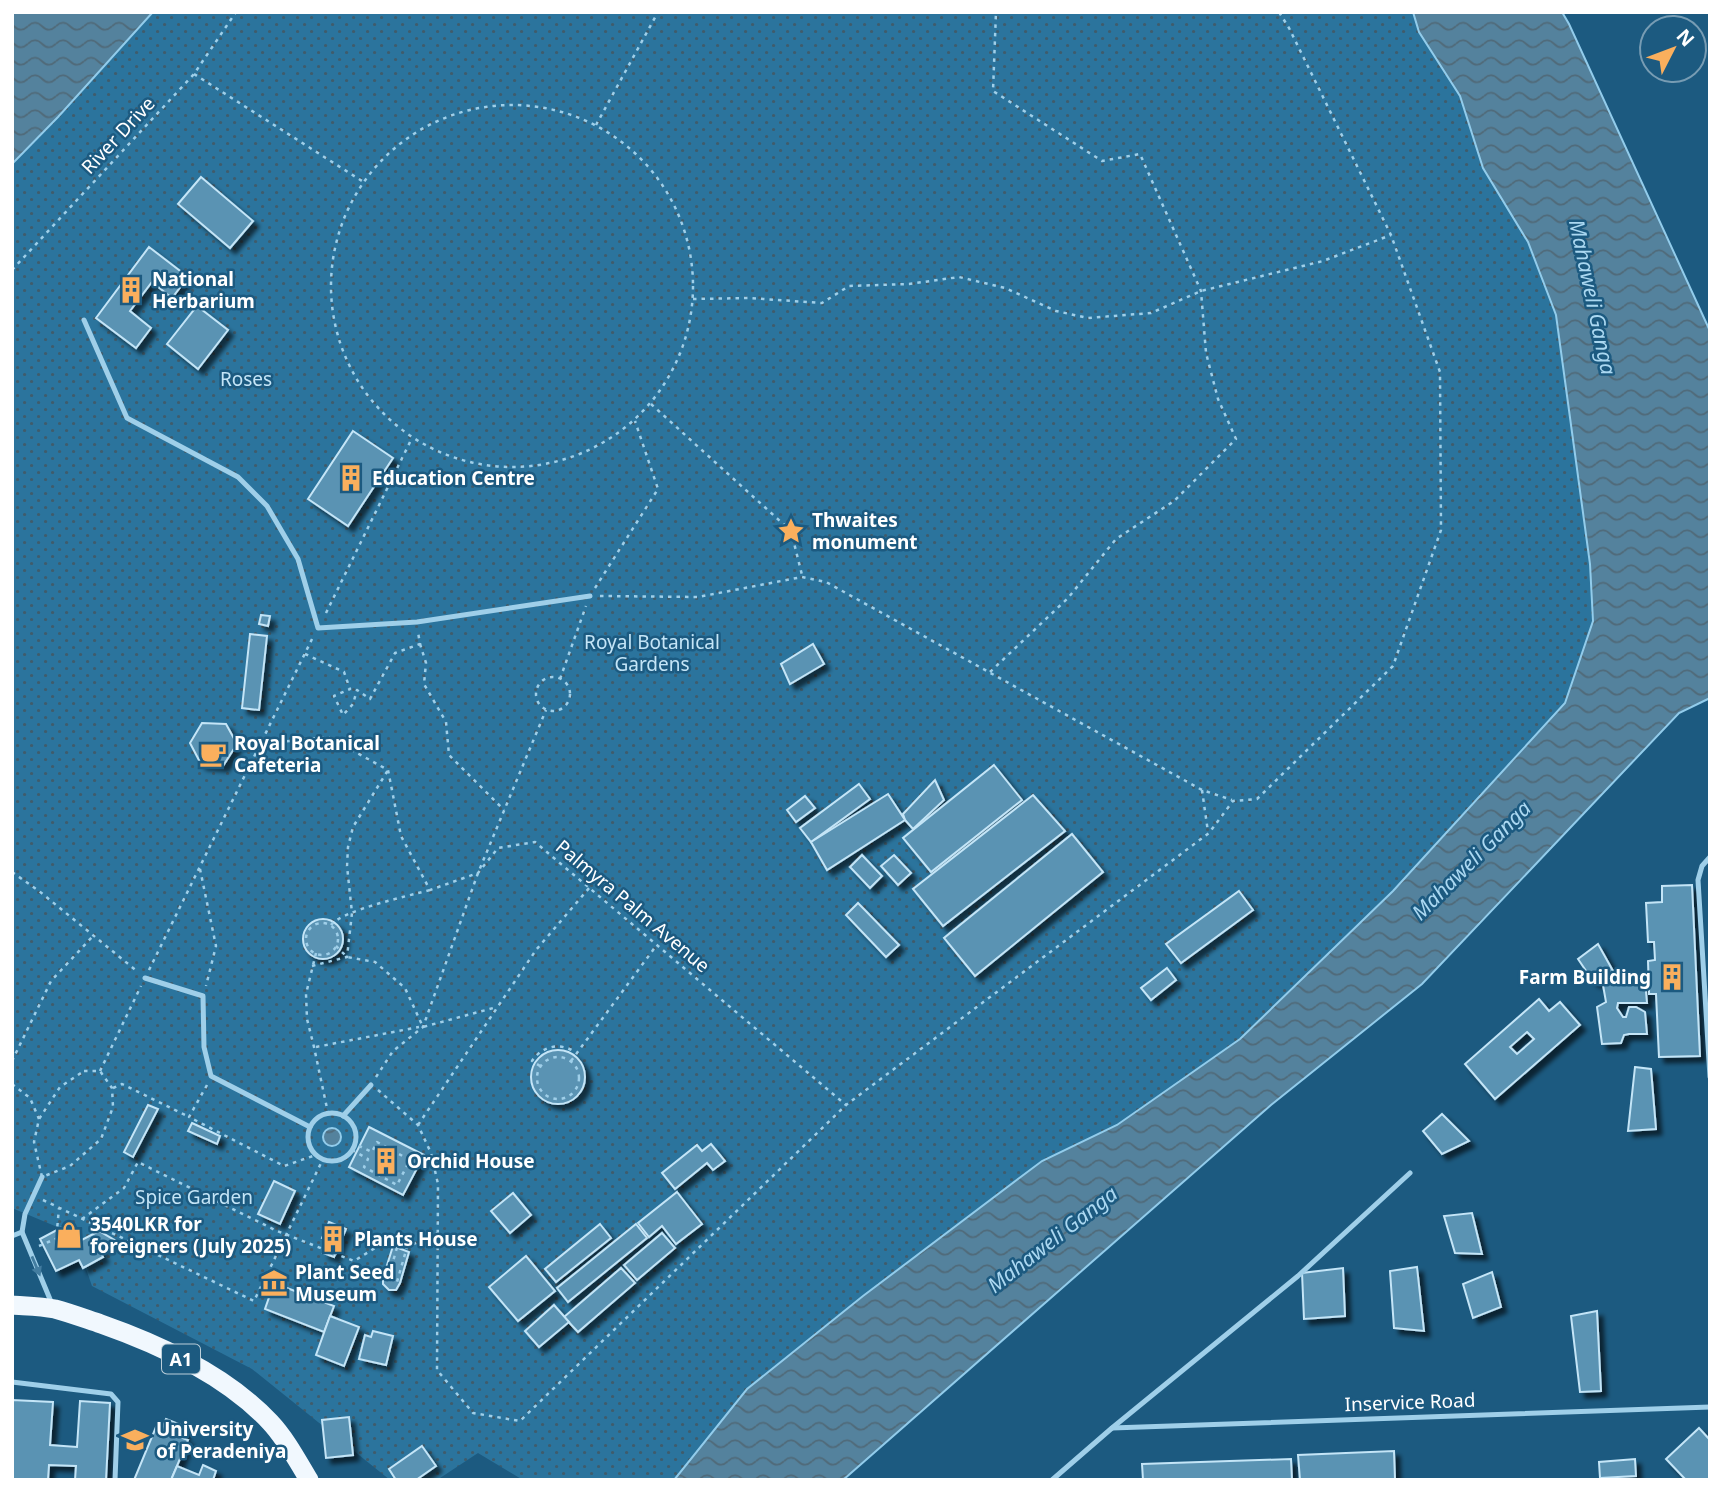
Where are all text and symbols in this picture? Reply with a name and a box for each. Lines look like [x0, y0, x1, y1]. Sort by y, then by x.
north arrow [1638, 14, 1708, 84]
text: N [1671, 23, 1700, 52]
street label: River Drive [75, 91, 161, 179]
water label: Mahaweli Ganga [1563, 217, 1623, 377]
place label: National Herbarium [152, 266, 255, 314]
building icon: National Herbarium [116, 275, 146, 305]
park label: Roses [220, 366, 272, 392]
building icon: Education Centre [336, 463, 366, 493]
place label: Education Centre [372, 465, 535, 491]
place label: Thwaites monument [812, 507, 918, 555]
place icon: Thwaites monument [776, 516, 806, 546]
park label: Royal Botanical Gardens [584, 629, 720, 677]
place label: Royal Botanical Cafeteria [234, 730, 380, 778]
cafe icon: Royal Botanical Cafeteria [198, 739, 228, 769]
water label: Mahaweli Ganga [1405, 794, 1537, 926]
street label: Palmyra Palm Avenue [550, 834, 716, 978]
building icon: Farm Building [1657, 962, 1687, 992]
place label: Farm Building [1519, 964, 1651, 990]
building icon: Orchid House [371, 1146, 401, 1176]
place label: Orchid House [407, 1148, 535, 1174]
water label: Mahaweli Ganga [981, 1179, 1123, 1299]
park label: Spice Garden [135, 1184, 253, 1210]
place label: 3540LKR for foreigners (July 2025) [90, 1211, 291, 1259]
shop icon: 3540LKR for foreigners (July 2025) [54, 1220, 84, 1250]
building icon: Plants House [318, 1224, 348, 1254]
place label: Plants House [354, 1226, 478, 1252]
one-way arrow [30, 1256, 42, 1276]
place label: Plant Seed Museum [295, 1259, 395, 1307]
museum icon: Plant Seed Museum [259, 1268, 289, 1298]
road number: A1 [162, 1344, 200, 1374]
street label: Inservice Road [1344, 1387, 1476, 1417]
place label: University of Peradeniya [156, 1416, 286, 1464]
school or university icon: University of Peradeniya [120, 1425, 150, 1455]

